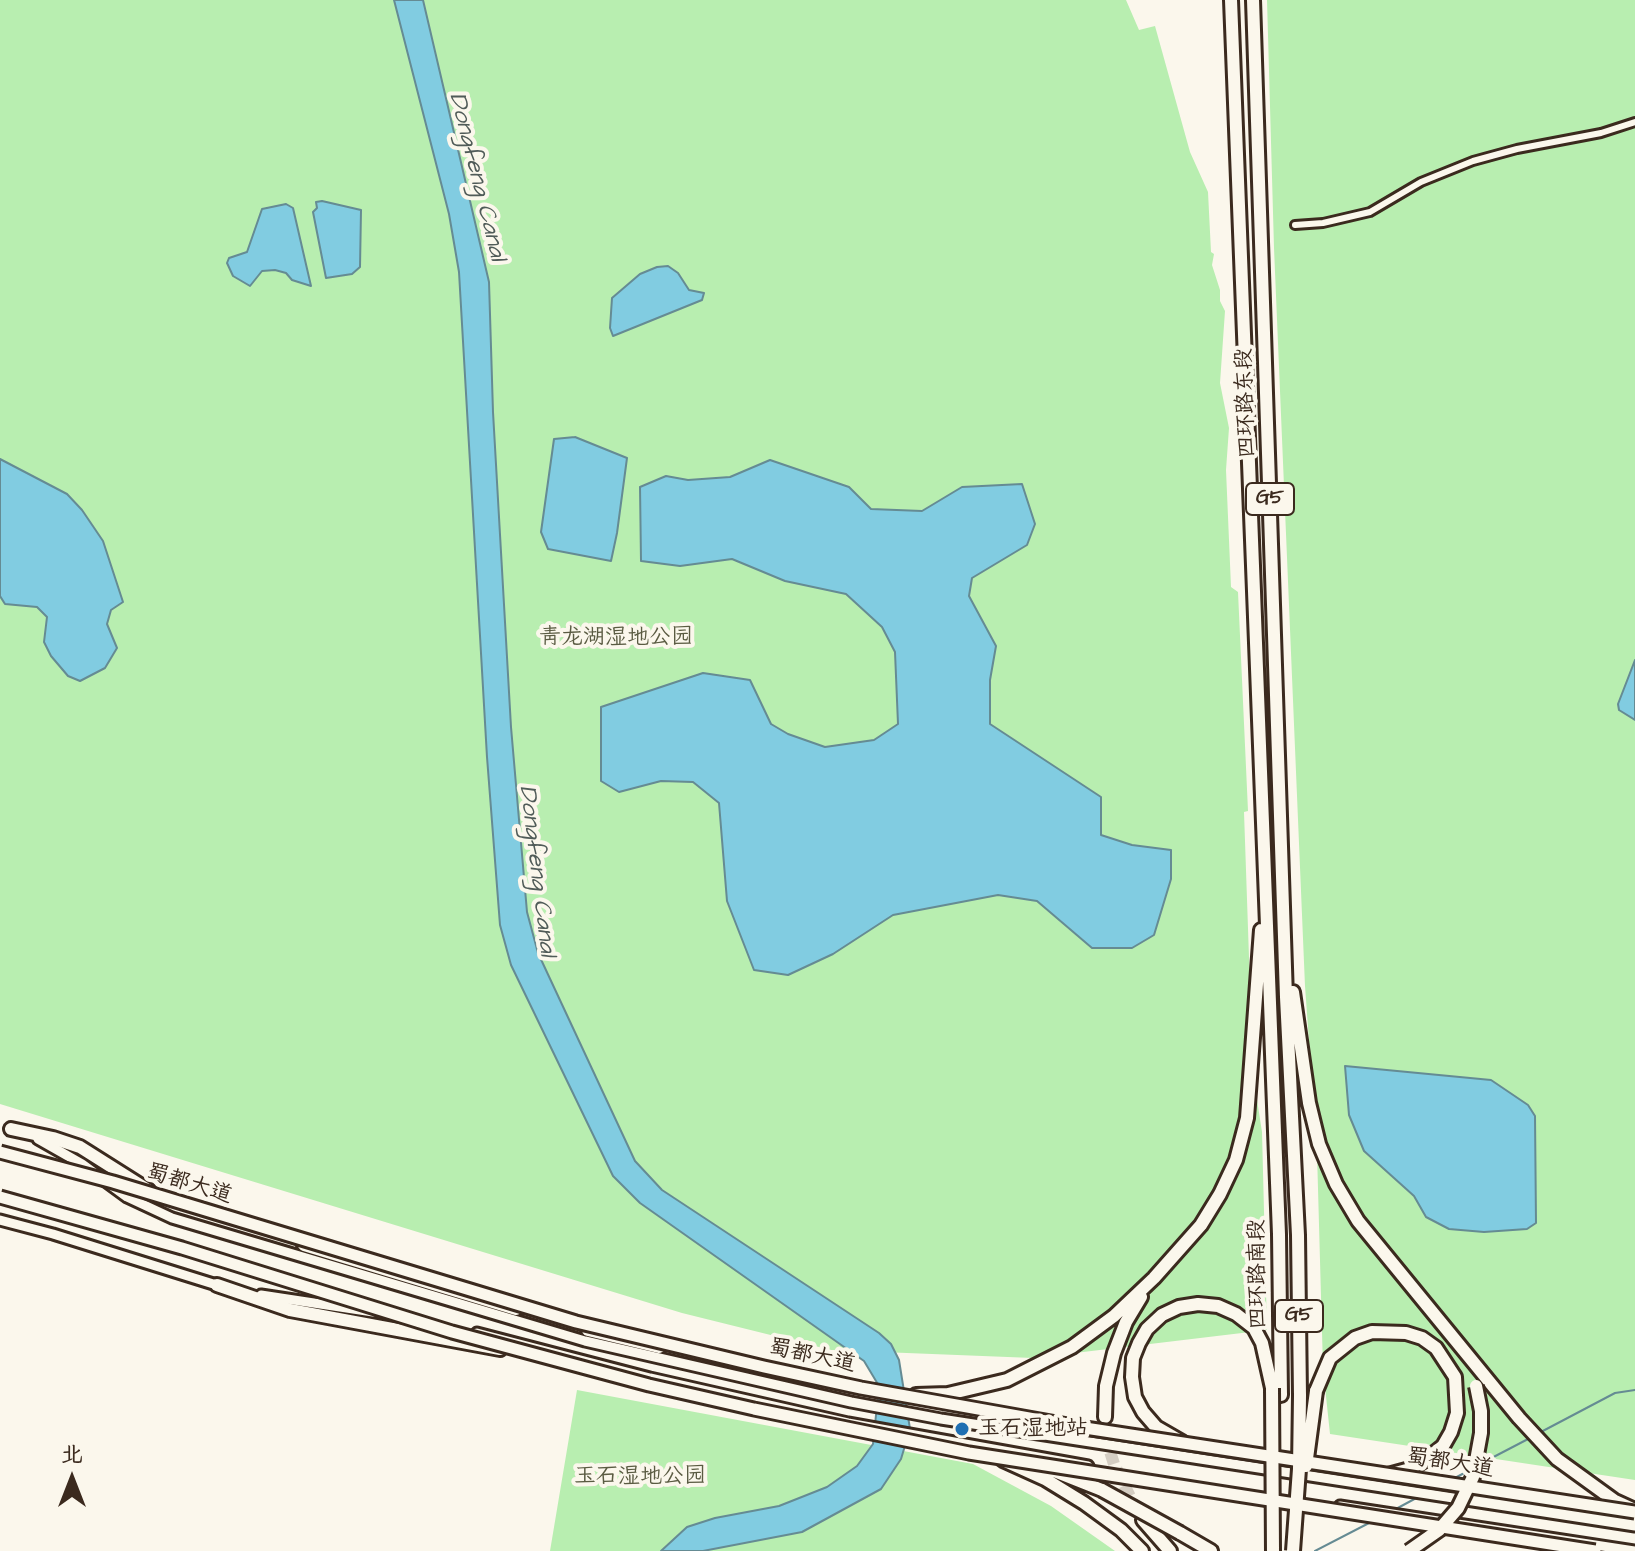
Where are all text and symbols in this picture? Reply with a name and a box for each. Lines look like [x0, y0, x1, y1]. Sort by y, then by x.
water label: Dongfeng Canal [441, 90, 511, 264]
street label: 四环路东段 [1232, 348, 1262, 458]
road number: G5 [1246, 483, 1294, 515]
park label: 青龙湖湿地公园 [539, 625, 693, 651]
water label: Dongfeng Canal [511, 784, 561, 958]
street label: 蜀都大道 [143, 1160, 235, 1210]
street label: 四环路南段 [1245, 1219, 1273, 1329]
road number: G5 [1275, 1300, 1323, 1332]
street label: 蜀都大道 [766, 1335, 858, 1379]
place label: 玉石湿地站 [978, 1416, 1088, 1442]
marker: 玉石湿地站 [953, 1420, 971, 1438]
north arrow [32, 1439, 112, 1519]
text: 北 [61, 1439, 83, 1470]
street label: 蜀都大道 [1404, 1444, 1496, 1484]
park label: 玉石湿地公园 [574, 1464, 706, 1490]

